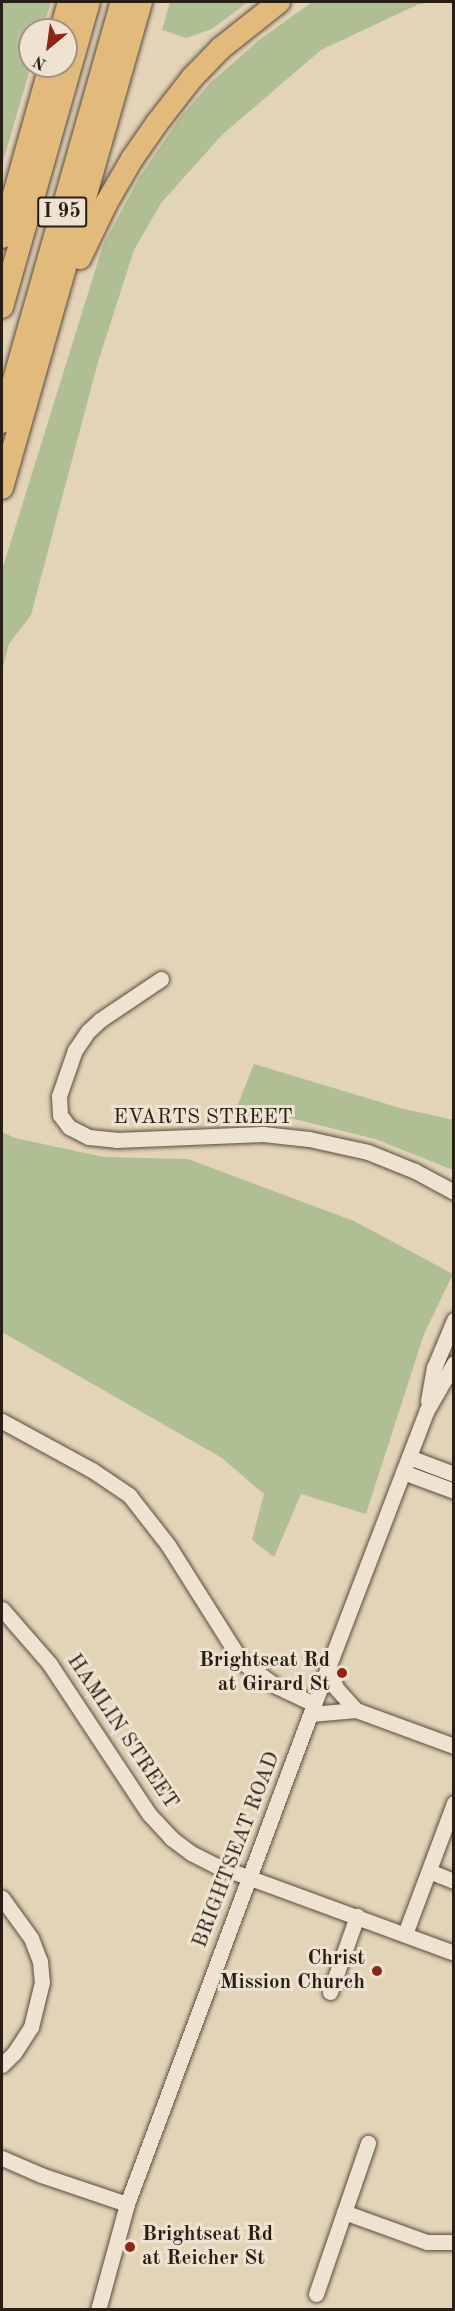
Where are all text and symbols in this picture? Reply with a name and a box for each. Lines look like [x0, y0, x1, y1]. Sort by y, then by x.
north arrow [18, 18, 78, 78]
text: N [31, 52, 49, 72]
road number: I 95 [36, 195, 88, 229]
street label: EVARTS STREET [113, 1105, 293, 1131]
place label: Brightseat Rd at Girard St [199, 1648, 330, 1698]
street label: HAMLIN STREET [61, 1650, 183, 1814]
marker: Brightseat Rd at Girard St [335, 1666, 349, 1680]
street label: BRIGHTSEAT ROAD [188, 1748, 286, 1952]
place label: Christ Mission Church [220, 1946, 365, 1996]
marker: Christ Mission Church [370, 1964, 384, 1978]
place label: Brightseat Rd at Reicher St [142, 2222, 273, 2272]
marker: Brightseat Rd at Reicher St [123, 2240, 137, 2254]

